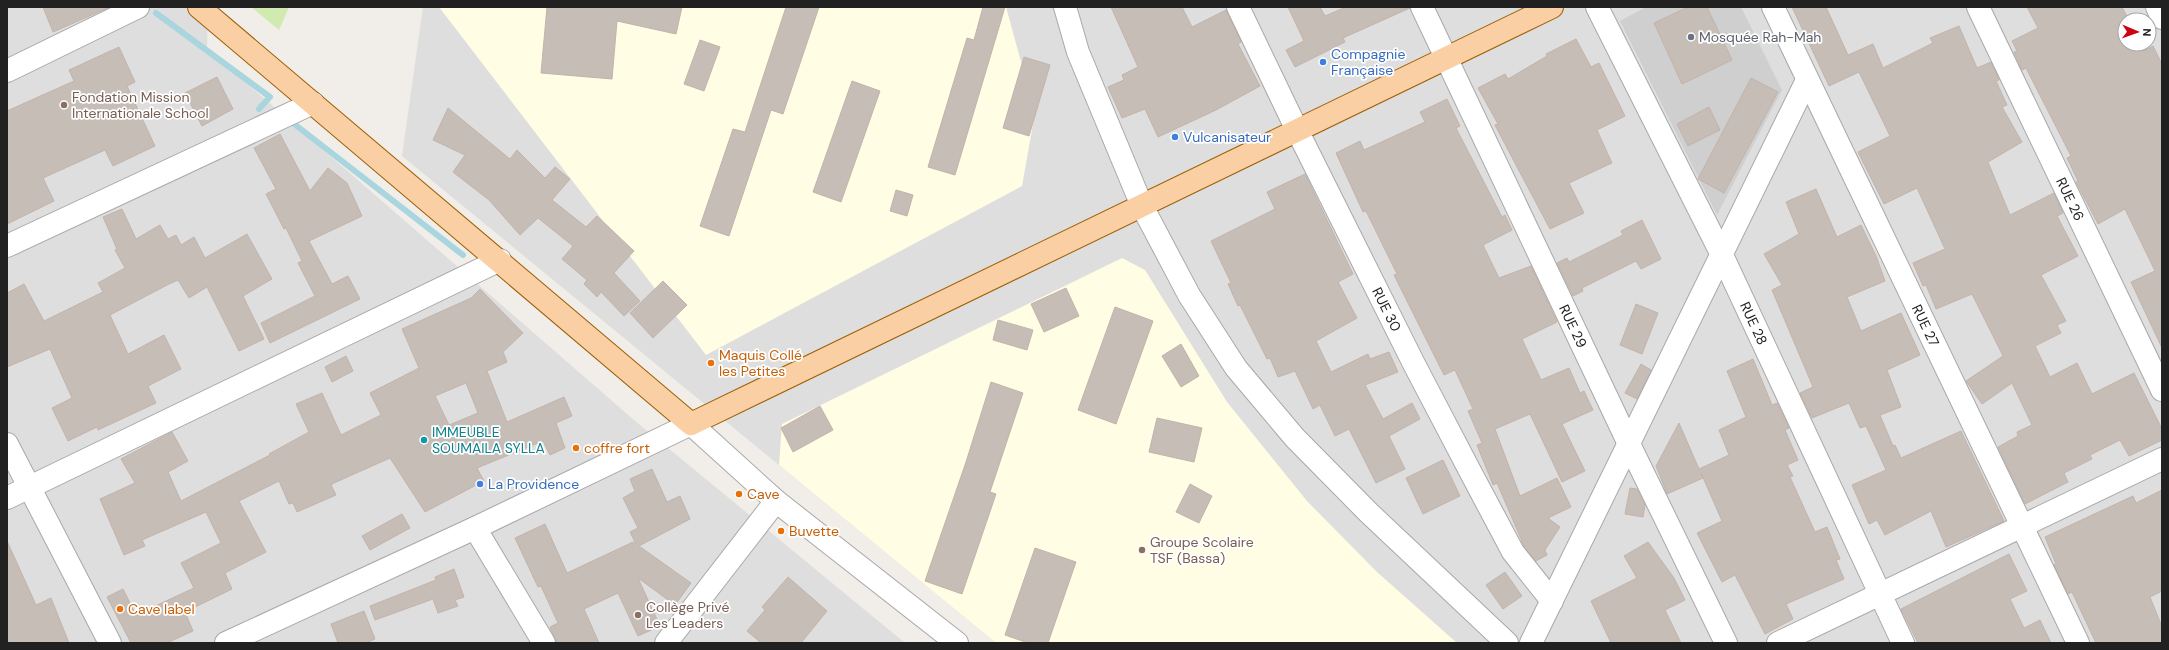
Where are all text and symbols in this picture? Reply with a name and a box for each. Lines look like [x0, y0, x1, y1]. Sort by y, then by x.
north arrow [2117, 12, 2157, 52]
place label: Mosquée Rah-Mah [1699, 28, 1821, 46]
text: N [2140, 28, 2154, 37]
marker: Mosquée Rah-Mah [1686, 32, 1696, 42]
place label: Compagnie Française [1331, 45, 1405, 79]
marker: Compagnie Française [1318, 57, 1328, 67]
place label: Fondation Mission Internationale School [72, 88, 209, 122]
marker: Fondation Mission Internationale School [59, 100, 69, 110]
place label: Vulcanisateur [1183, 128, 1271, 146]
marker: Vulcanisateur [1170, 132, 1180, 142]
street label: RUE 26 [2052, 174, 2088, 224]
street label: RUE 30 [1368, 284, 1405, 334]
street label: RUE 28 [1736, 299, 1772, 348]
street label: RUE 29 [1555, 301, 1591, 351]
street label: RUE 27 [1908, 301, 1943, 349]
place label: Maquis Collé les Petites [719, 346, 802, 380]
marker: Maquis Collé les Petites [706, 358, 716, 368]
place label: IMMEUBLE SOUMAILA SYLLA [432, 423, 545, 457]
marker: IMMEUBLE SOUMAILA SYLLA [419, 435, 429, 445]
place label: coffre fort [584, 439, 650, 457]
marker: coffre fort [571, 443, 581, 453]
place label: La Providence [488, 475, 579, 493]
marker: La Providence [475, 479, 485, 489]
place label: Cave [747, 485, 779, 503]
marker: Cave [734, 489, 744, 499]
place label: Buvette [789, 522, 839, 540]
marker: Buvette [776, 526, 786, 536]
place label: Groupe Scolaire TSF (Bassa) [1150, 533, 1254, 567]
marker: Groupe Scolaire TSF (Bassa) [1137, 545, 1147, 555]
place label: Collège Privé Les Leaders [646, 598, 729, 632]
place label: Cave label [128, 600, 195, 618]
marker: Cave label [115, 604, 125, 614]
marker: Collège Privé Les Leaders [633, 610, 643, 620]

